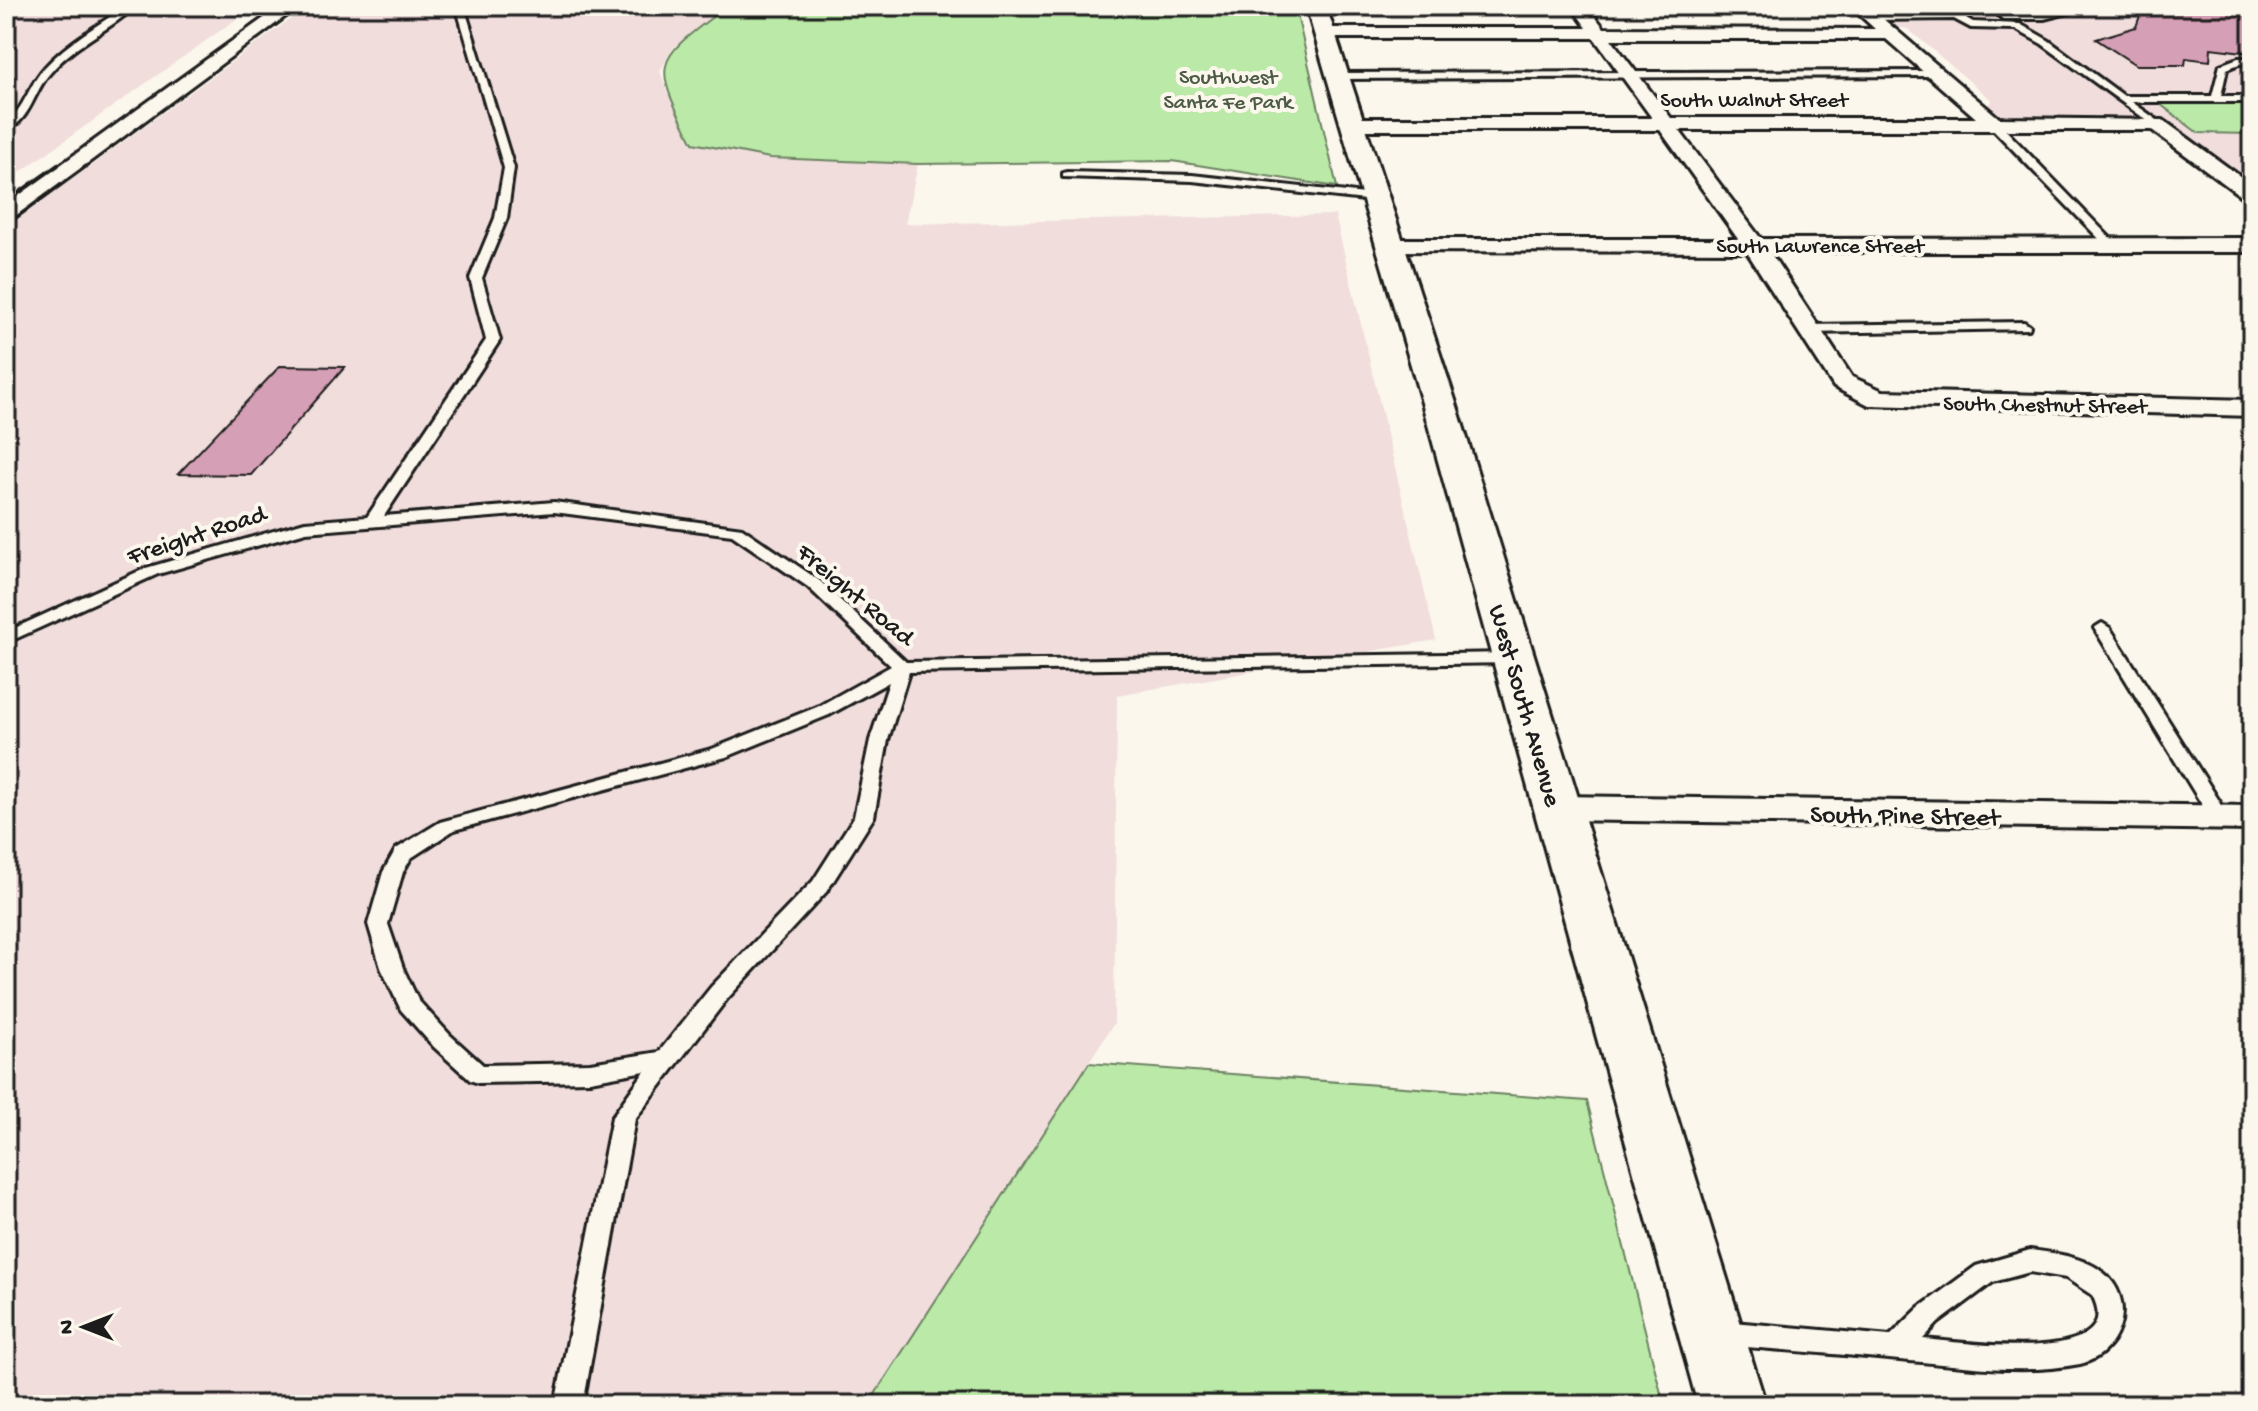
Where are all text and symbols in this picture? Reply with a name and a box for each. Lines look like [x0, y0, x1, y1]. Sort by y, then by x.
park label: Southwest Santa Fe Park [1163, 66, 1295, 117]
street label: South Walnut Street [1660, 89, 1850, 115]
street label: South Lawrence Street [1716, 235, 1926, 261]
street label: South Chestnut Street [1943, 392, 2149, 422]
street label: Freight Road [123, 500, 272, 575]
street label: Freight Road [788, 538, 921, 656]
street label: West South Avenue [1479, 602, 1566, 811]
street label: South Pine Street [1810, 801, 2002, 836]
north arrow [44, 1287, 124, 1367]
text: N [55, 1320, 81, 1334]

